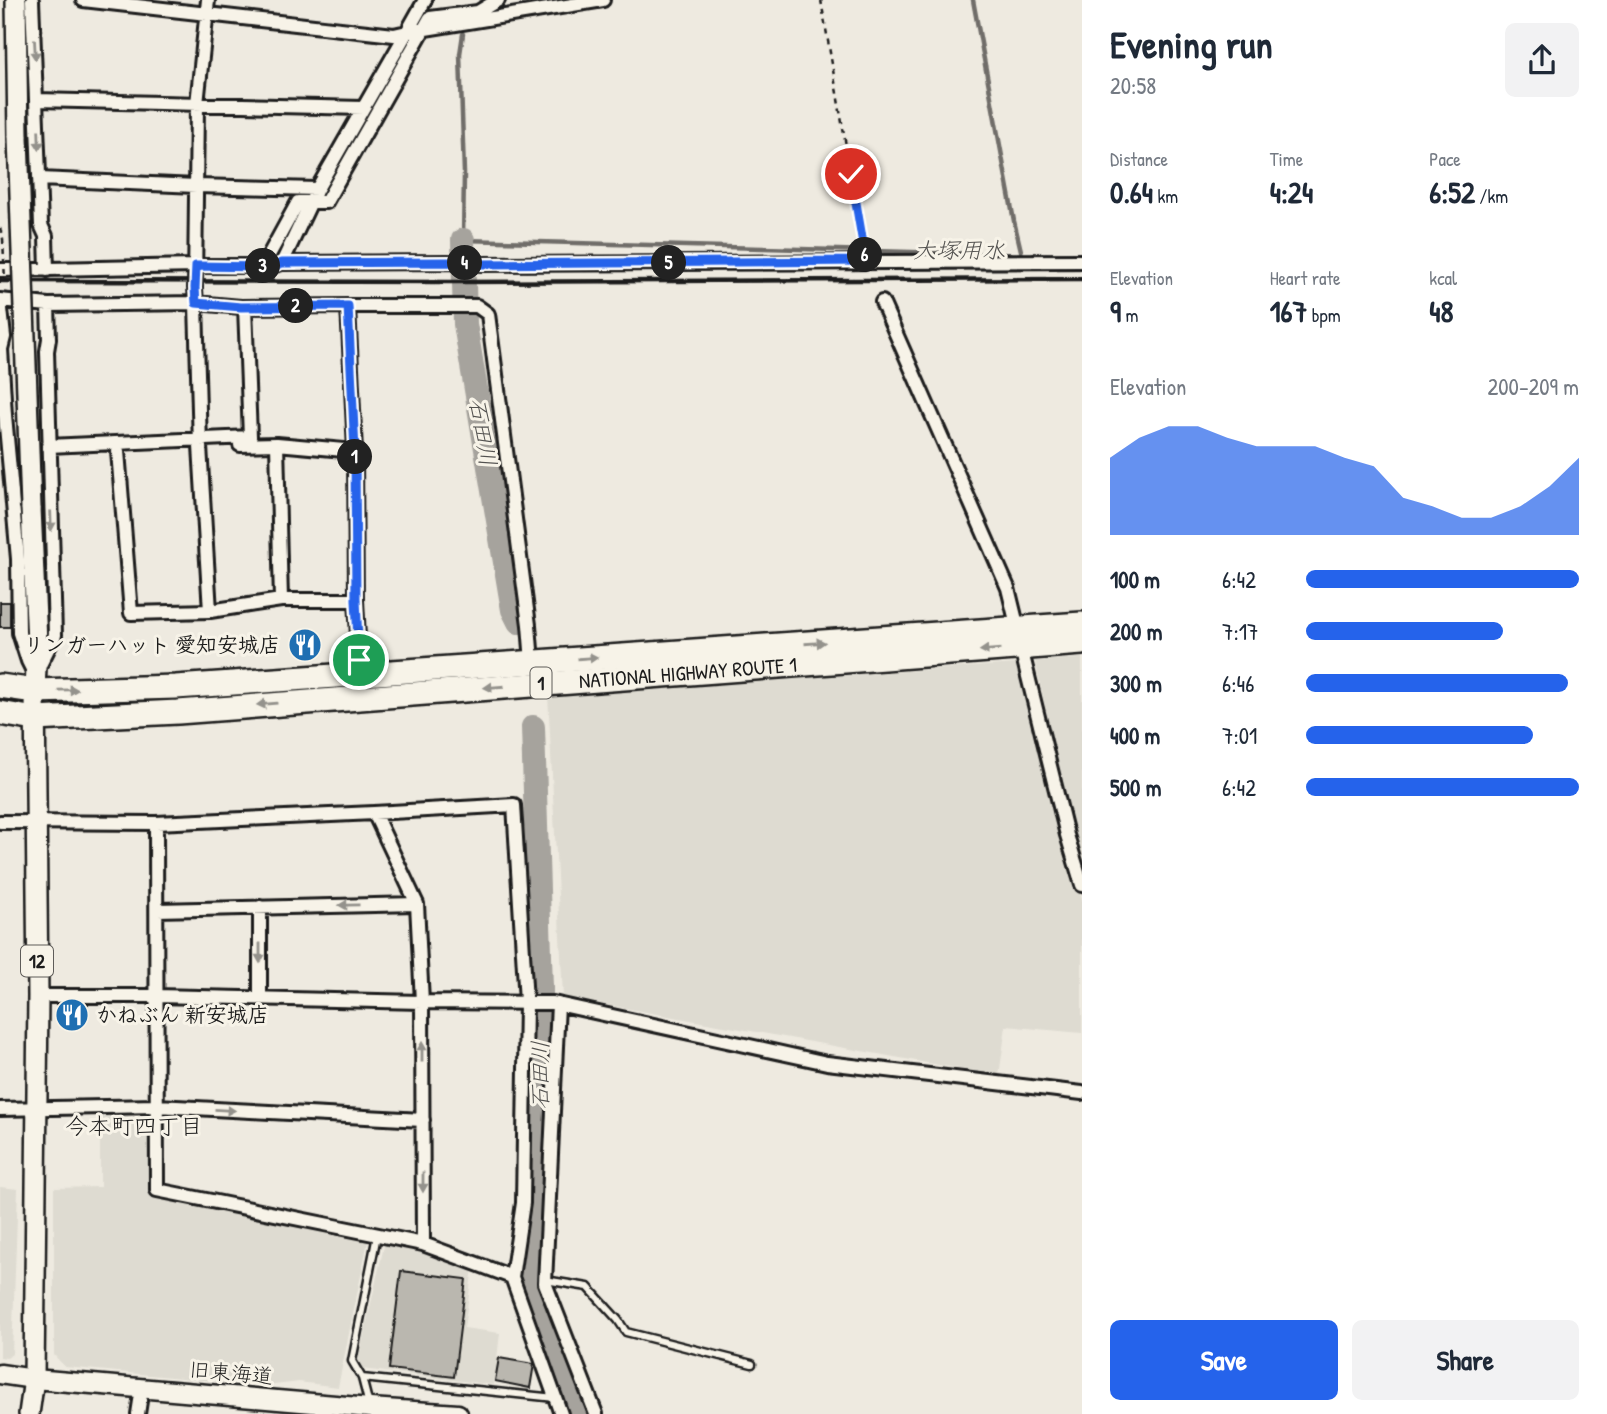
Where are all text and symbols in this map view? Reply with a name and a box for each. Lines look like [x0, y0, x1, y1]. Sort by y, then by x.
text: Evening run [1110, 18, 1273, 70]
button: share [1505, 23, 1579, 97]
one-way arrow [29, 39, 40, 61]
text: 20:58 [1110, 70, 1156, 101]
one-way arrow [33, 129, 44, 151]
pin [821, 144, 881, 204]
text: Distance [1110, 146, 1168, 172]
text: Time [1270, 146, 1303, 172]
text: Pace [1429, 146, 1461, 172]
icon: check [832, 155, 870, 193]
text: 0.64 [1110, 172, 1153, 212]
text: 4:24 [1270, 172, 1313, 212]
text: 6:52 [1429, 172, 1475, 212]
text: km [1153, 183, 1178, 209]
text: /km [1475, 183, 1508, 209]
water label: 大塚用水 [913, 234, 1005, 265]
pin: 6 [848, 238, 882, 272]
text: 6 [861, 241, 868, 267]
pin: 4 [448, 246, 482, 280]
pin: 5 [652, 246, 686, 280]
pin: 3 [246, 248, 280, 284]
text: 4 [461, 249, 468, 275]
text: 5 [664, 249, 673, 275]
text: 3 [258, 252, 267, 278]
text: Elevation [1110, 265, 1173, 291]
text: Heart rate [1270, 265, 1341, 291]
text: kcal [1429, 265, 1457, 291]
pin: 2 [278, 288, 314, 324]
text: 9 [1110, 291, 1121, 331]
text: 167 [1270, 291, 1307, 331]
text: 48 [1429, 291, 1454, 331]
text: 2 [291, 292, 300, 318]
text: m [1121, 302, 1138, 328]
text: bpm [1307, 302, 1341, 328]
text: Elevation [1110, 371, 1186, 402]
text: 200–209 m [1488, 371, 1579, 402]
water label: 石田川 [462, 395, 505, 469]
pin: 1 [338, 440, 372, 475]
text: 1 [351, 443, 358, 469]
one-way arrow [45, 511, 57, 533]
text: 100 m [1110, 564, 1160, 595]
text: 6:42 [1222, 564, 1256, 595]
text: 200 m [1110, 616, 1162, 647]
text: 7:17 [1222, 616, 1258, 647]
restaurant icon: リンガーハット 愛知安城店 [286, 626, 324, 664]
place label: リンガーハット 愛知安城店 [23, 630, 280, 659]
pin [329, 630, 389, 690]
one-way arrow [805, 637, 827, 648]
icon: arrive [340, 641, 378, 679]
one-way arrow [978, 645, 1000, 656]
street label: NATIONAL HIGHWAY ROUTE 1 [578, 650, 798, 695]
one-way arrow [578, 652, 600, 663]
road number: 1 [530, 668, 552, 698]
text: 300 m [1110, 668, 1162, 699]
text: 6:46 [1222, 668, 1254, 699]
one-way arrow [483, 682, 505, 693]
one-way arrow [57, 684, 79, 695]
one-way arrow [256, 699, 278, 710]
text: 400 m [1110, 720, 1160, 751]
text: 7:01 [1222, 720, 1257, 751]
text: 500 m [1110, 772, 1161, 803]
text: 6:42 [1222, 772, 1256, 803]
one-way arrow [337, 900, 359, 911]
one-way arrow [254, 942, 266, 964]
road number: 12 [21, 945, 53, 976]
restaurant icon: かねぶん 新安城店 [53, 996, 91, 1034]
place label: かねぶん 新安城店 [96, 1000, 269, 1029]
one-way arrow [417, 1041, 428, 1063]
water label: 石田川 [524, 1041, 555, 1110]
one-way arrow [214, 1104, 236, 1115]
district label: 今本町四丁目 [65, 1110, 203, 1141]
one-way arrow [417, 1171, 429, 1193]
button: Save [1110, 1320, 1338, 1400]
button: Share [1352, 1320, 1579, 1400]
street label: 旧東海道 [188, 1354, 274, 1391]

